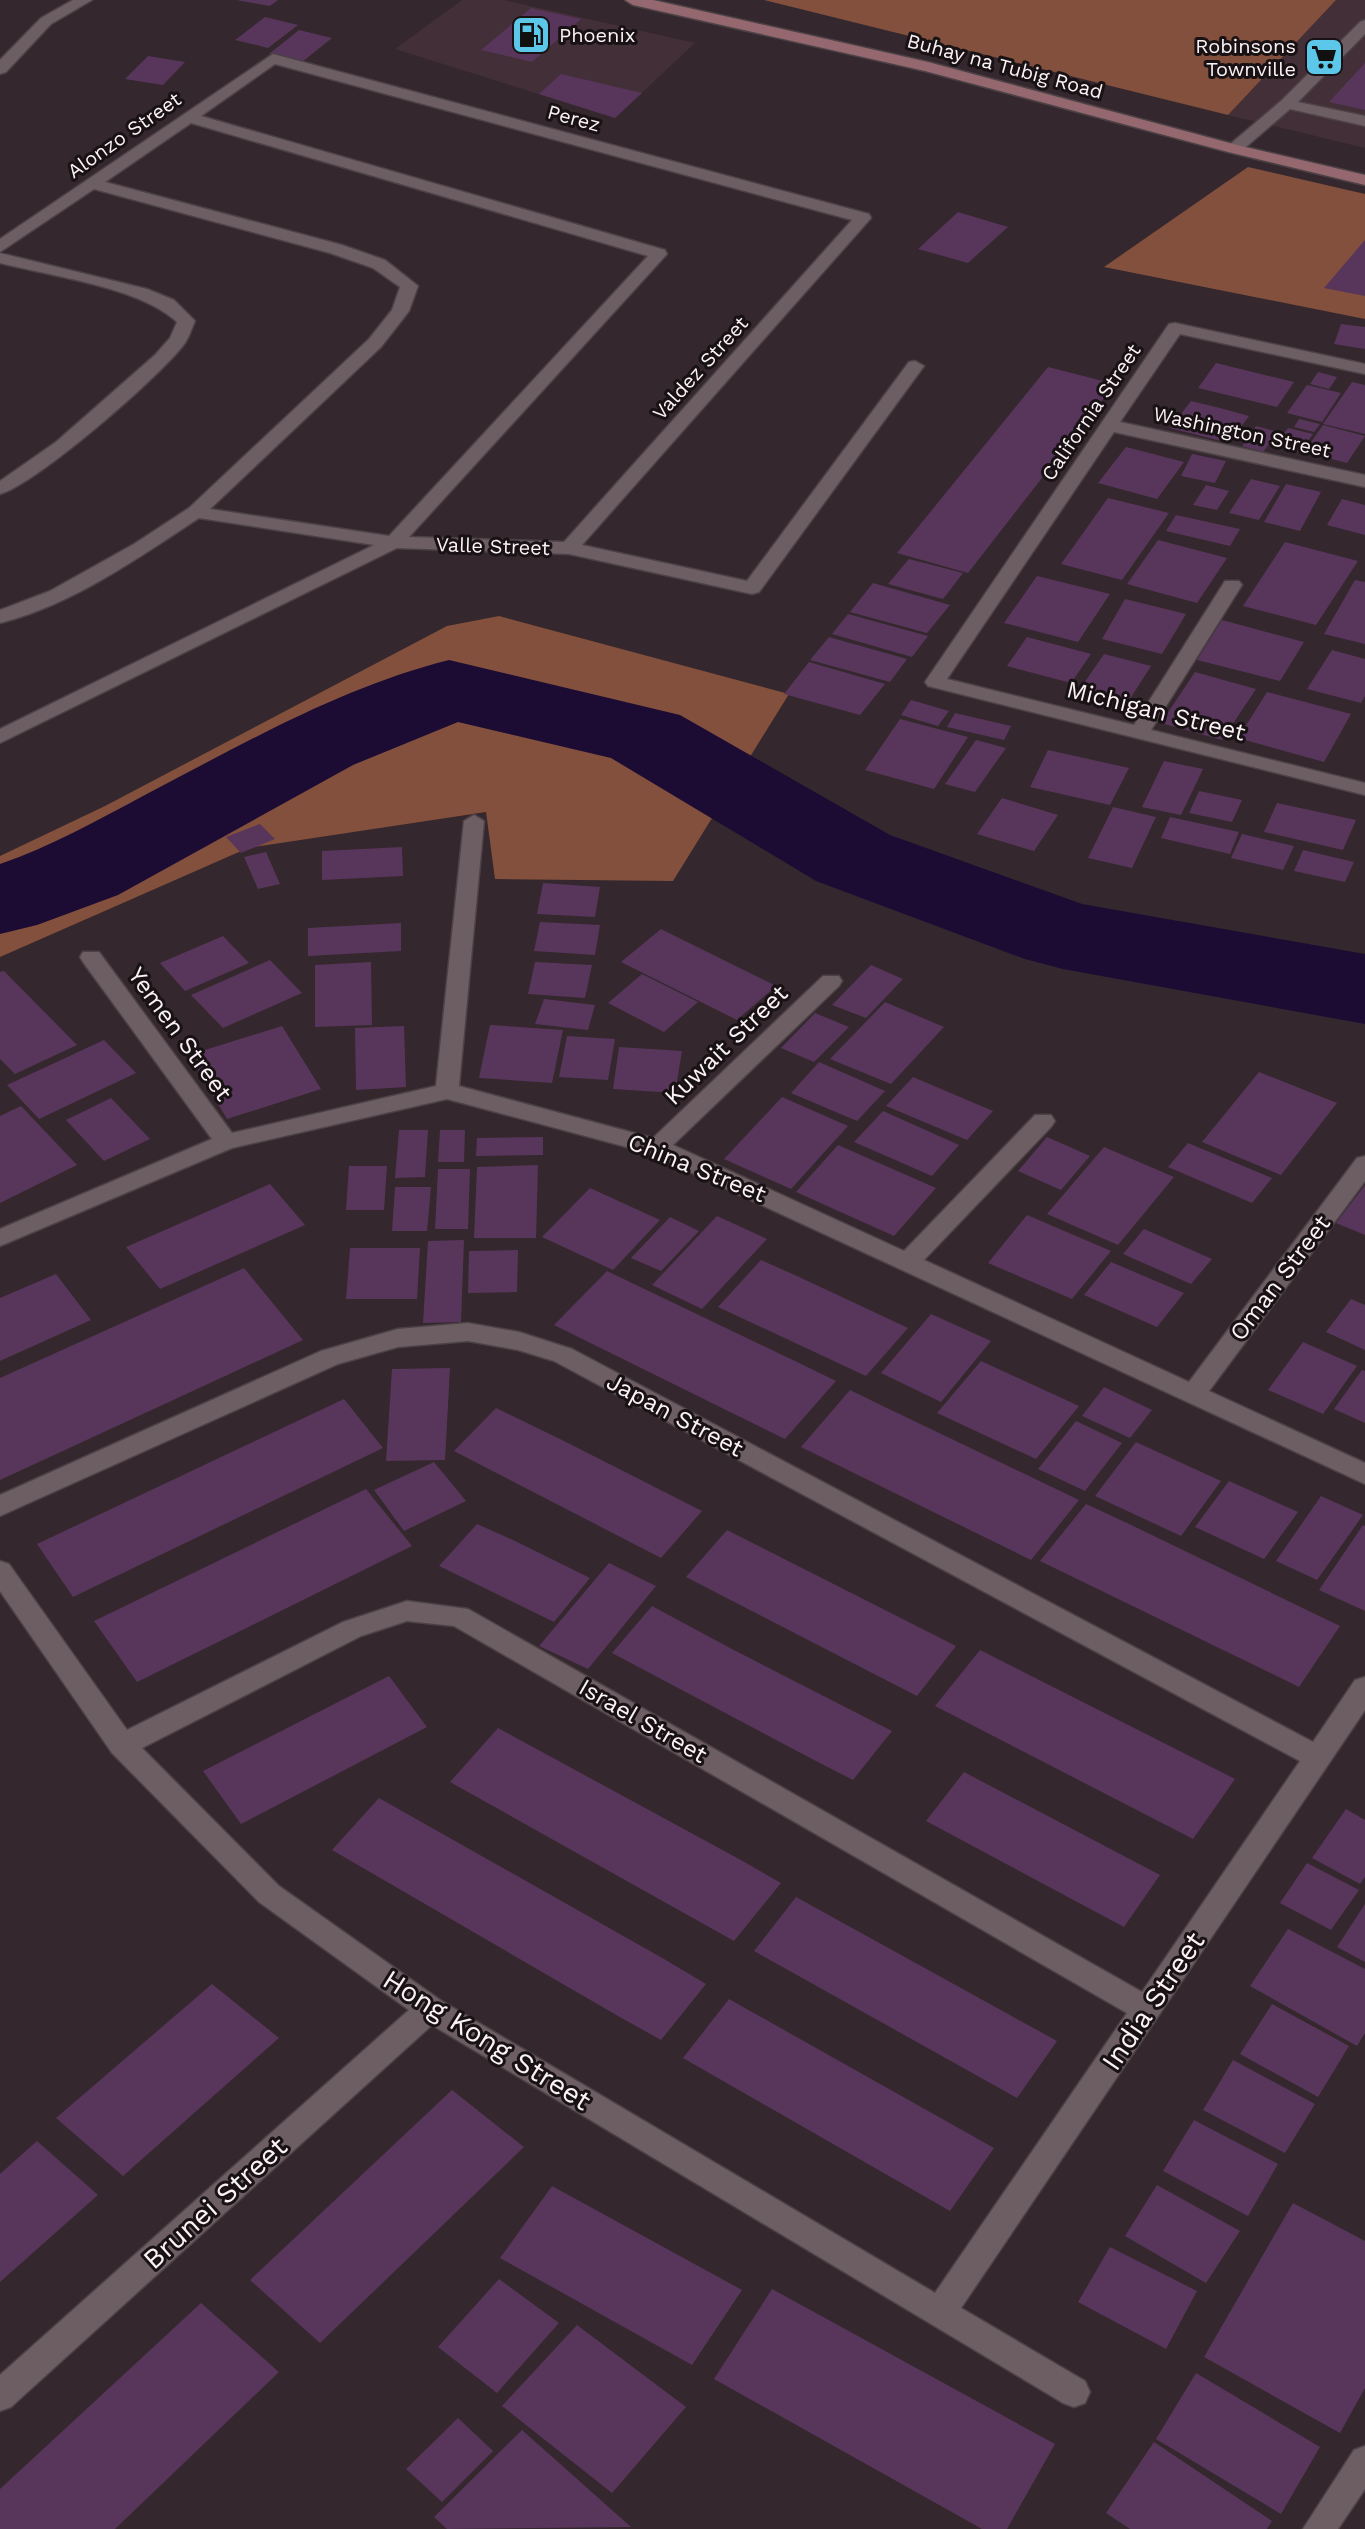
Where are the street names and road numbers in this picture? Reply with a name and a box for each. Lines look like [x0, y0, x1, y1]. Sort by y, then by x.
street label: Buhay na Tubig Road [904, 28, 1106, 104]
street label: Alonzo Street [63, 87, 186, 183]
street label: Perez [545, 99, 603, 137]
street label: Valdez Street [647, 311, 753, 425]
street label: California Street [1036, 339, 1146, 485]
street label: Washington Street [1151, 401, 1334, 463]
street label: Valle Street [436, 532, 551, 560]
street label: Michigan Street [1064, 675, 1248, 747]
street label: Yemen Street [122, 962, 238, 1106]
street label: Kuwait Street [659, 979, 793, 1111]
street label: China Street [624, 1128, 770, 1208]
street label: Oman Street [1224, 1210, 1336, 1346]
street label: Japan Street [602, 1367, 748, 1463]
street label: Israel Street [574, 1673, 712, 1769]
street label: India Street [1095, 1925, 1211, 2076]
street label: Hong Kong Street [377, 1963, 597, 2117]
street label: Brunei Street [136, 2130, 294, 2276]

